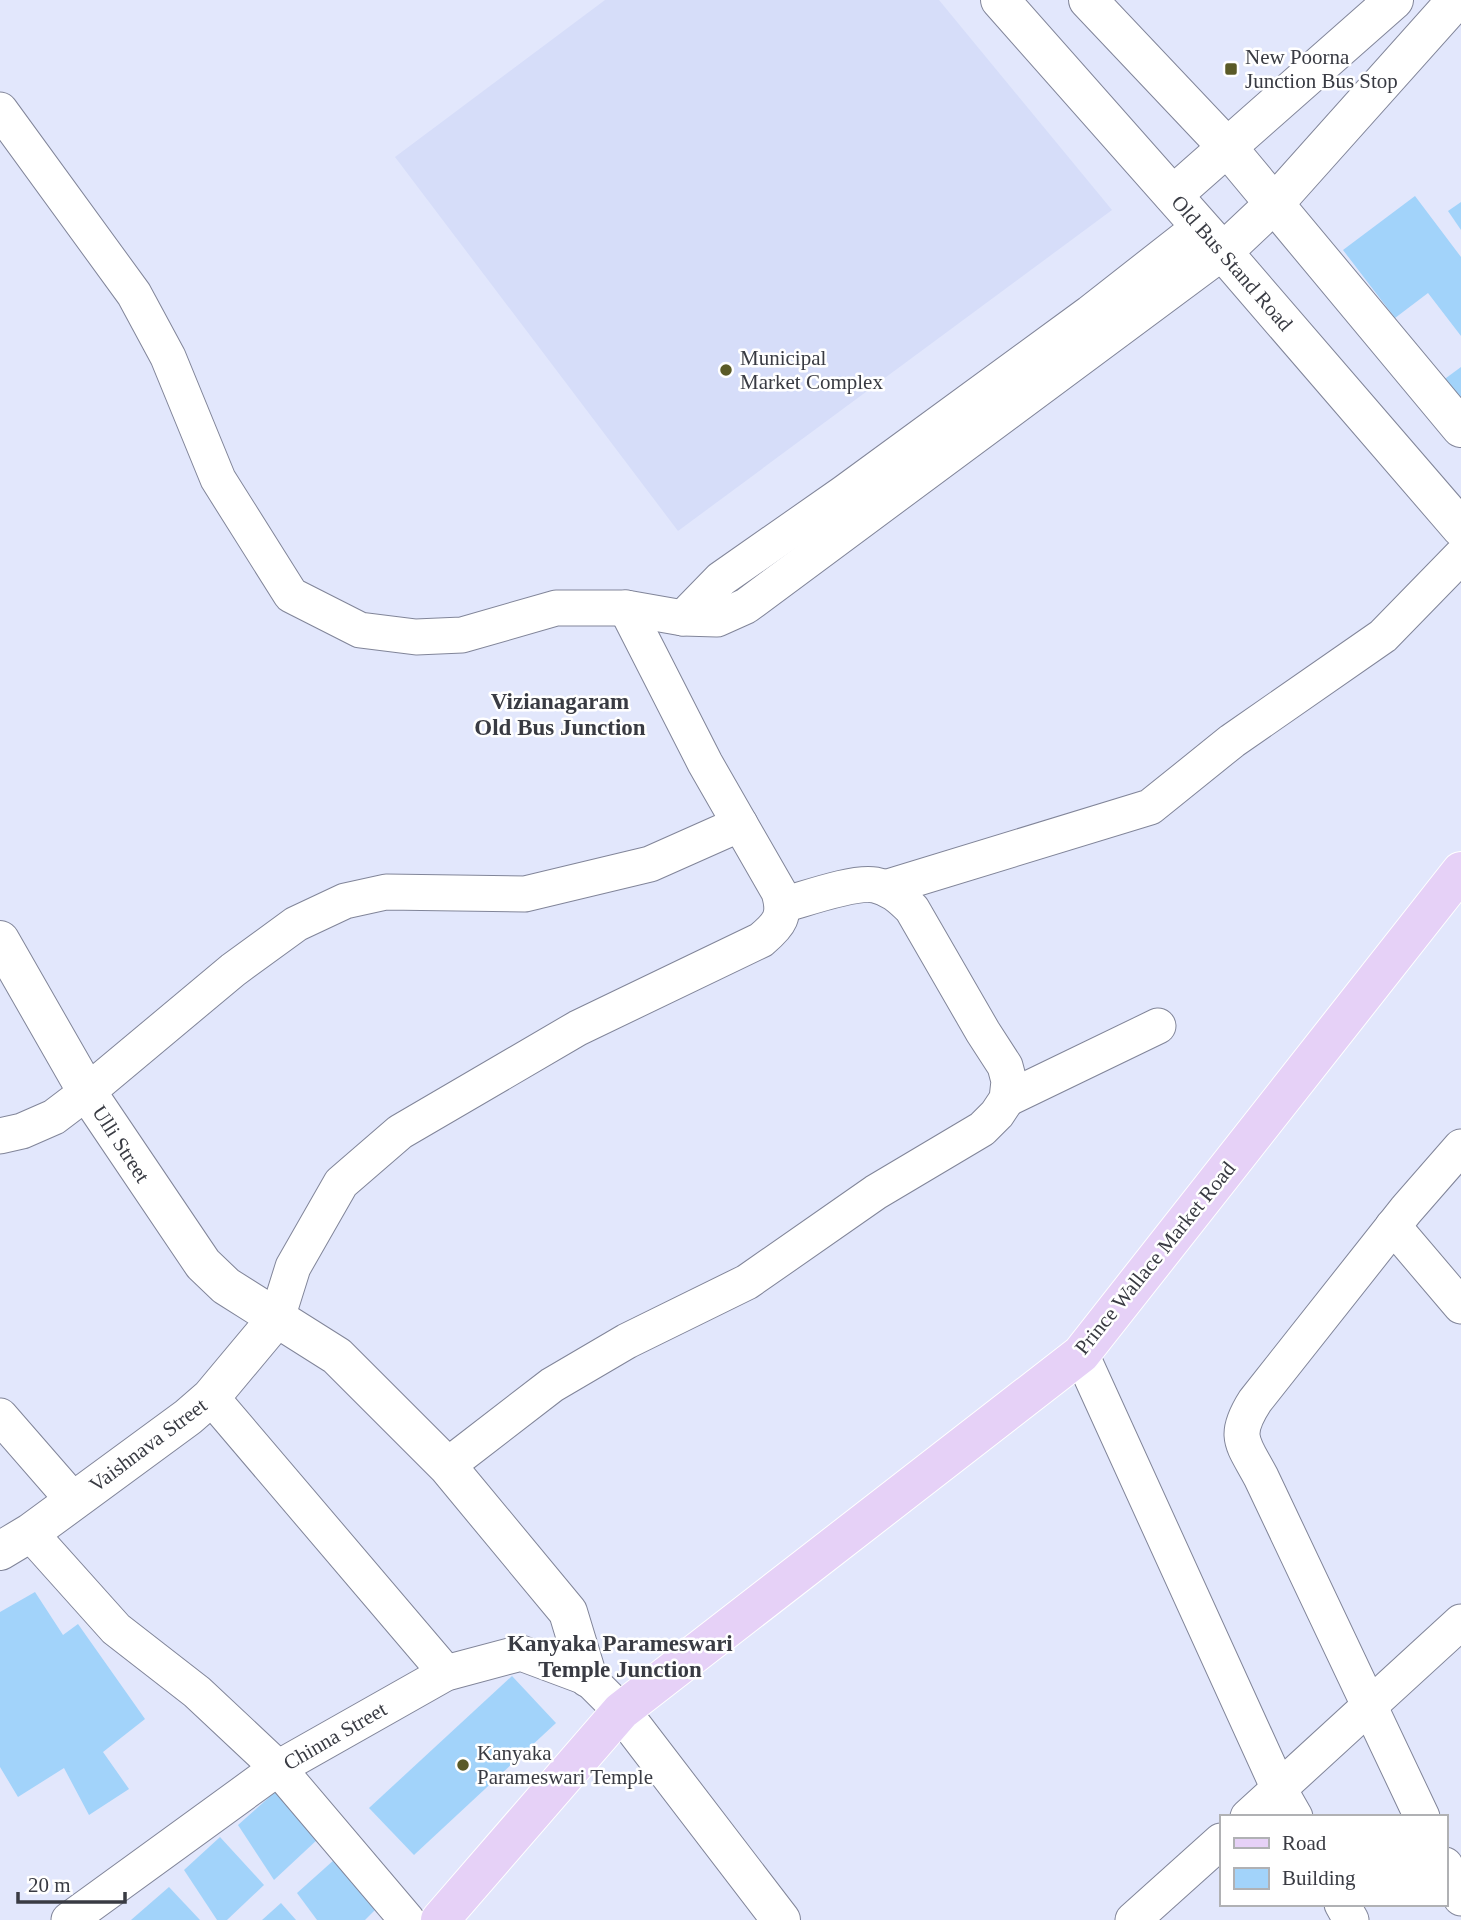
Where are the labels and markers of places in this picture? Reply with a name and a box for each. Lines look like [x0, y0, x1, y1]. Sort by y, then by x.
place label: New Poorna Junction Bus Stop [1245, 45, 1398, 93]
marker: New Poorna Junction Bus Stop [1223, 61, 1239, 77]
place label: Municipal Market Complex [740, 346, 883, 394]
marker: Municipal Market Complex [718, 362, 734, 378]
place label: Kanyaka Parameswari Temple [477, 1741, 653, 1789]
marker: Kanyaka Parameswari Temple [455, 1757, 471, 1773]

